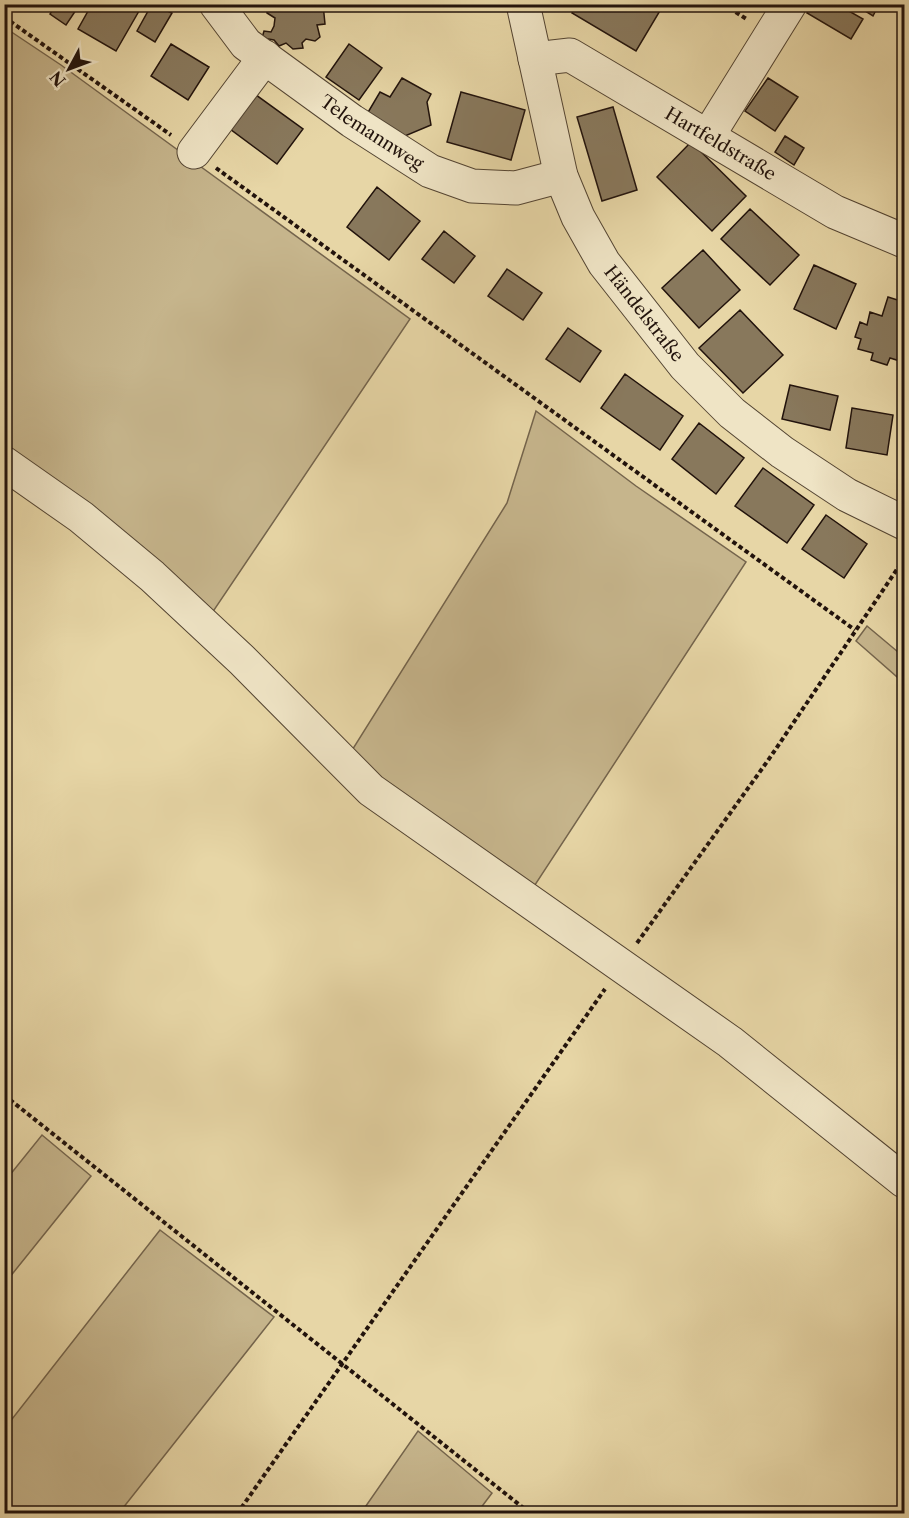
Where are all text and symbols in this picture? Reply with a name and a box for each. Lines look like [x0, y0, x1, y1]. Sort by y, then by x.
north arrow [39, 39, 99, 99]
text: N [46, 67, 70, 91]
street label: Telemannweg [316, 90, 428, 175]
street label: Hartfeldstraße [661, 103, 780, 185]
street label: Händelstraße [599, 261, 689, 366]

